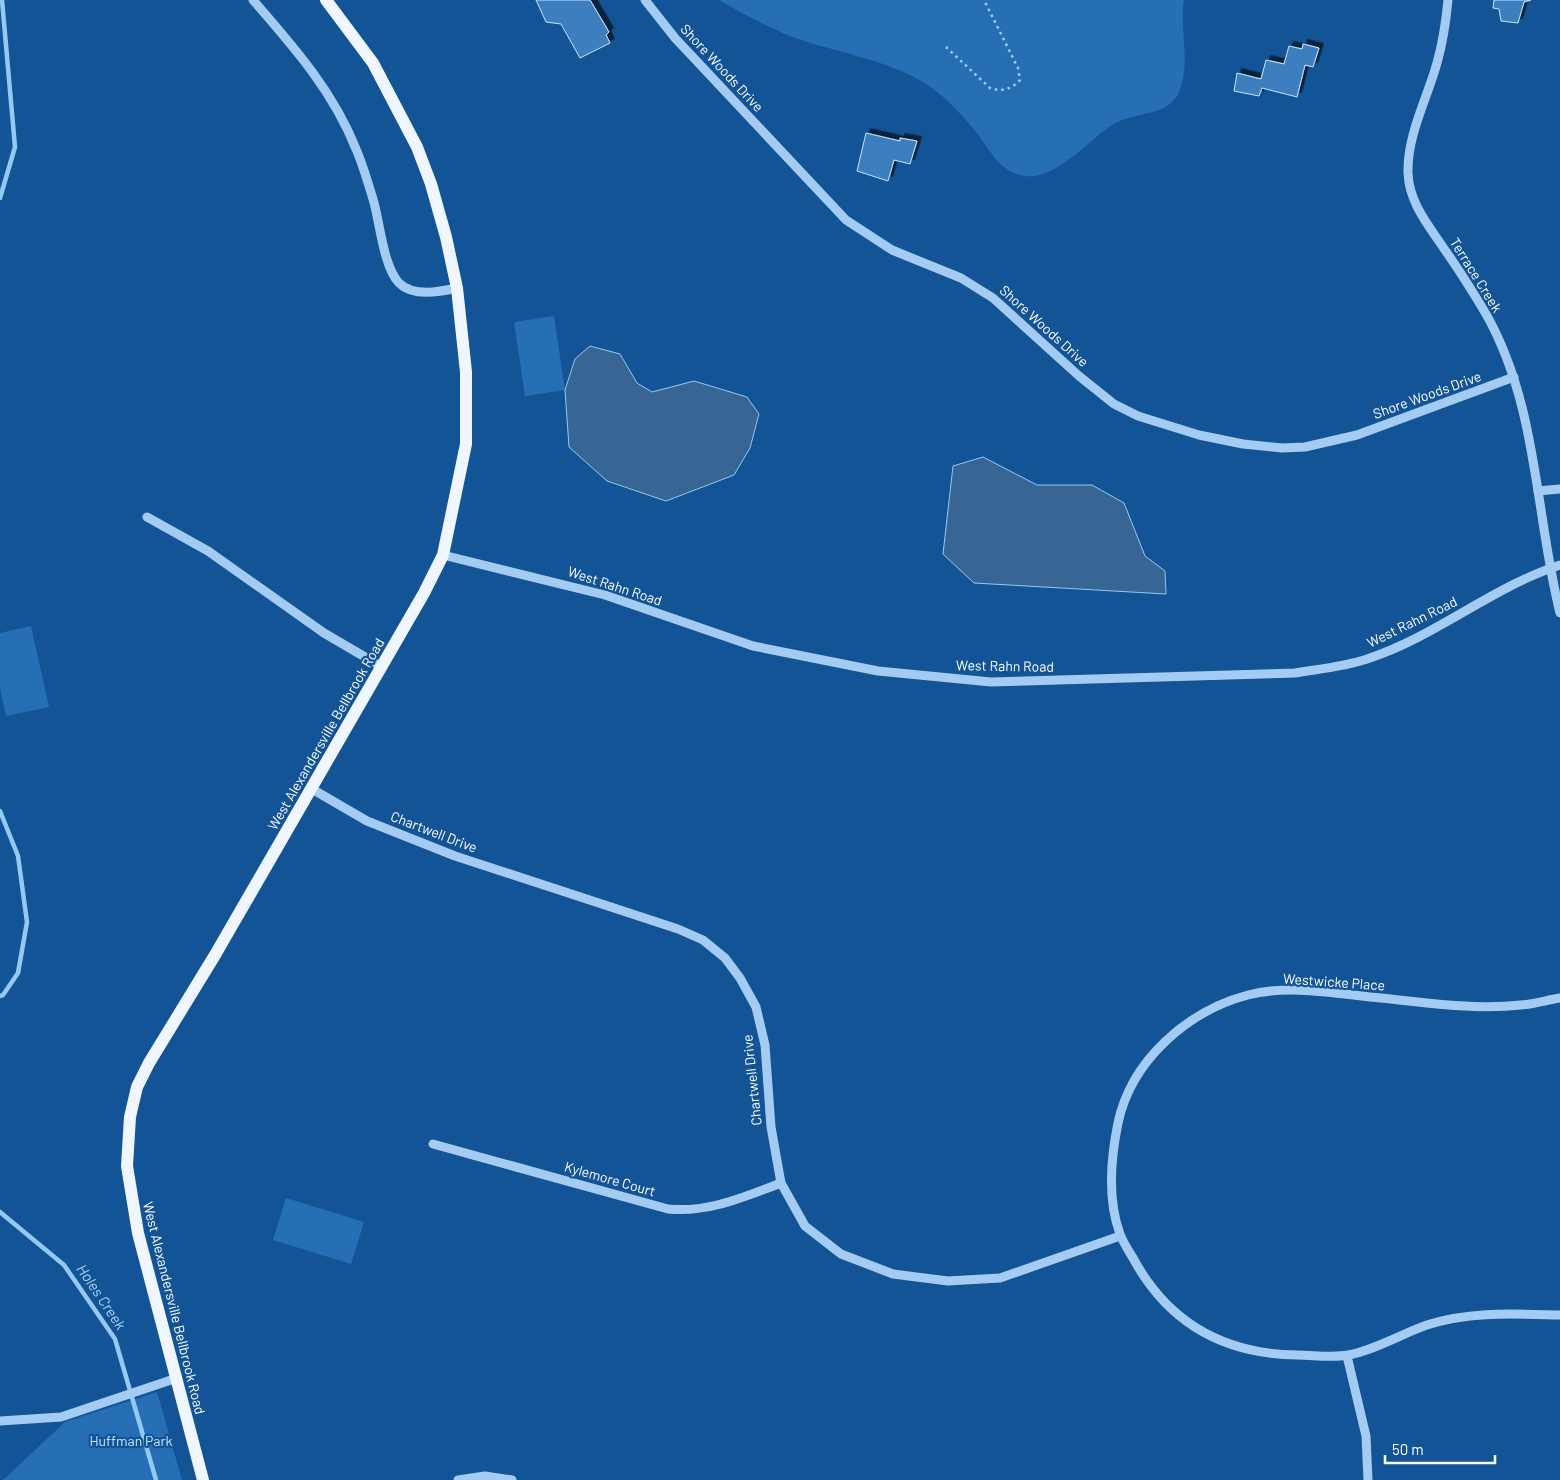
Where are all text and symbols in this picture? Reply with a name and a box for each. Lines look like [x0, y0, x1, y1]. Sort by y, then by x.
street label: Shore Woods Drive [677, 20, 767, 115]
street label: Terrace Creek [1447, 234, 1506, 315]
street label: Shore Woods Drive [996, 281, 1092, 370]
street label: Shore Woods Drive [1370, 367, 1483, 422]
street label: West Rahn Road [566, 562, 664, 609]
street label: West Rahn Road [1364, 592, 1460, 651]
street label: West Alexandersville Bellbrook Road [264, 635, 388, 833]
street label: West Rahn Road [956, 656, 1054, 675]
street label: Chartwell Drive [388, 807, 480, 856]
street label: Westwicke Place [1283, 969, 1386, 994]
street label: Chartwell Drive [738, 1034, 765, 1126]
street label: Kylemore Court [563, 1157, 658, 1200]
street label: West Alexandersville Bellbrook Road [140, 1200, 209, 1416]
water label: Holes Creek [73, 1260, 131, 1333]
park label: Huffman Park [89, 1432, 173, 1449]
scale bar [1385, 1432, 1495, 1464]
text: 50 m [1392, 1440, 1424, 1458]

